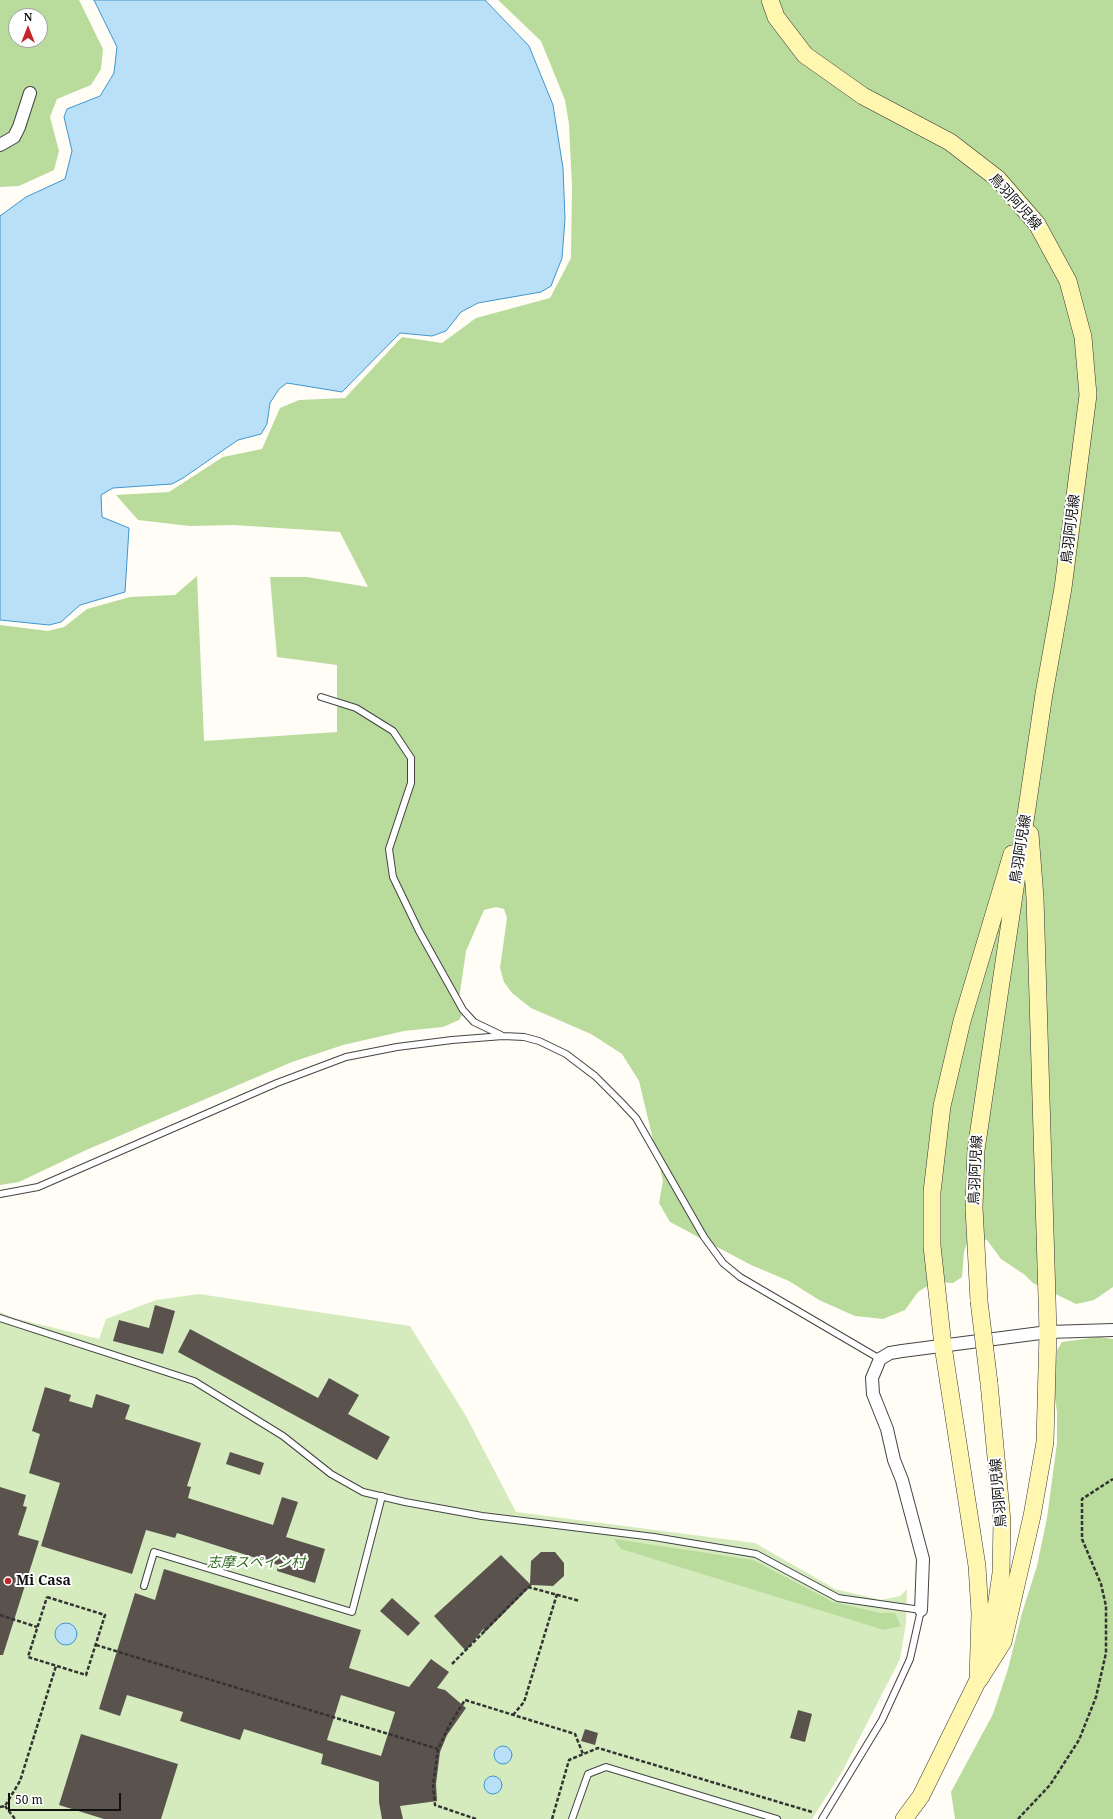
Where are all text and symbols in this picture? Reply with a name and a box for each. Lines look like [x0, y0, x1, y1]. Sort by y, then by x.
north arrow [8, 8, 48, 48]
text: N [24, 9, 32, 24]
street label: 鳥羽阿児線 [985, 170, 1045, 234]
street label: 鳥羽阿児線 [1058, 493, 1084, 565]
street label: 鳥羽阿児線 [1007, 813, 1035, 885]
street label: 鳥羽阿児線 [966, 1135, 986, 1205]
street label: 鳥羽阿児線 [988, 1457, 1010, 1529]
park label: 志摩スペイン村 [207, 1555, 305, 1571]
place label: Mi Casa [16, 1573, 71, 1589]
marker: Mi Casa [3, 1576, 13, 1586]
scale bar [10, 1785, 123, 1811]
text: 50 m [15, 1791, 43, 1808]

